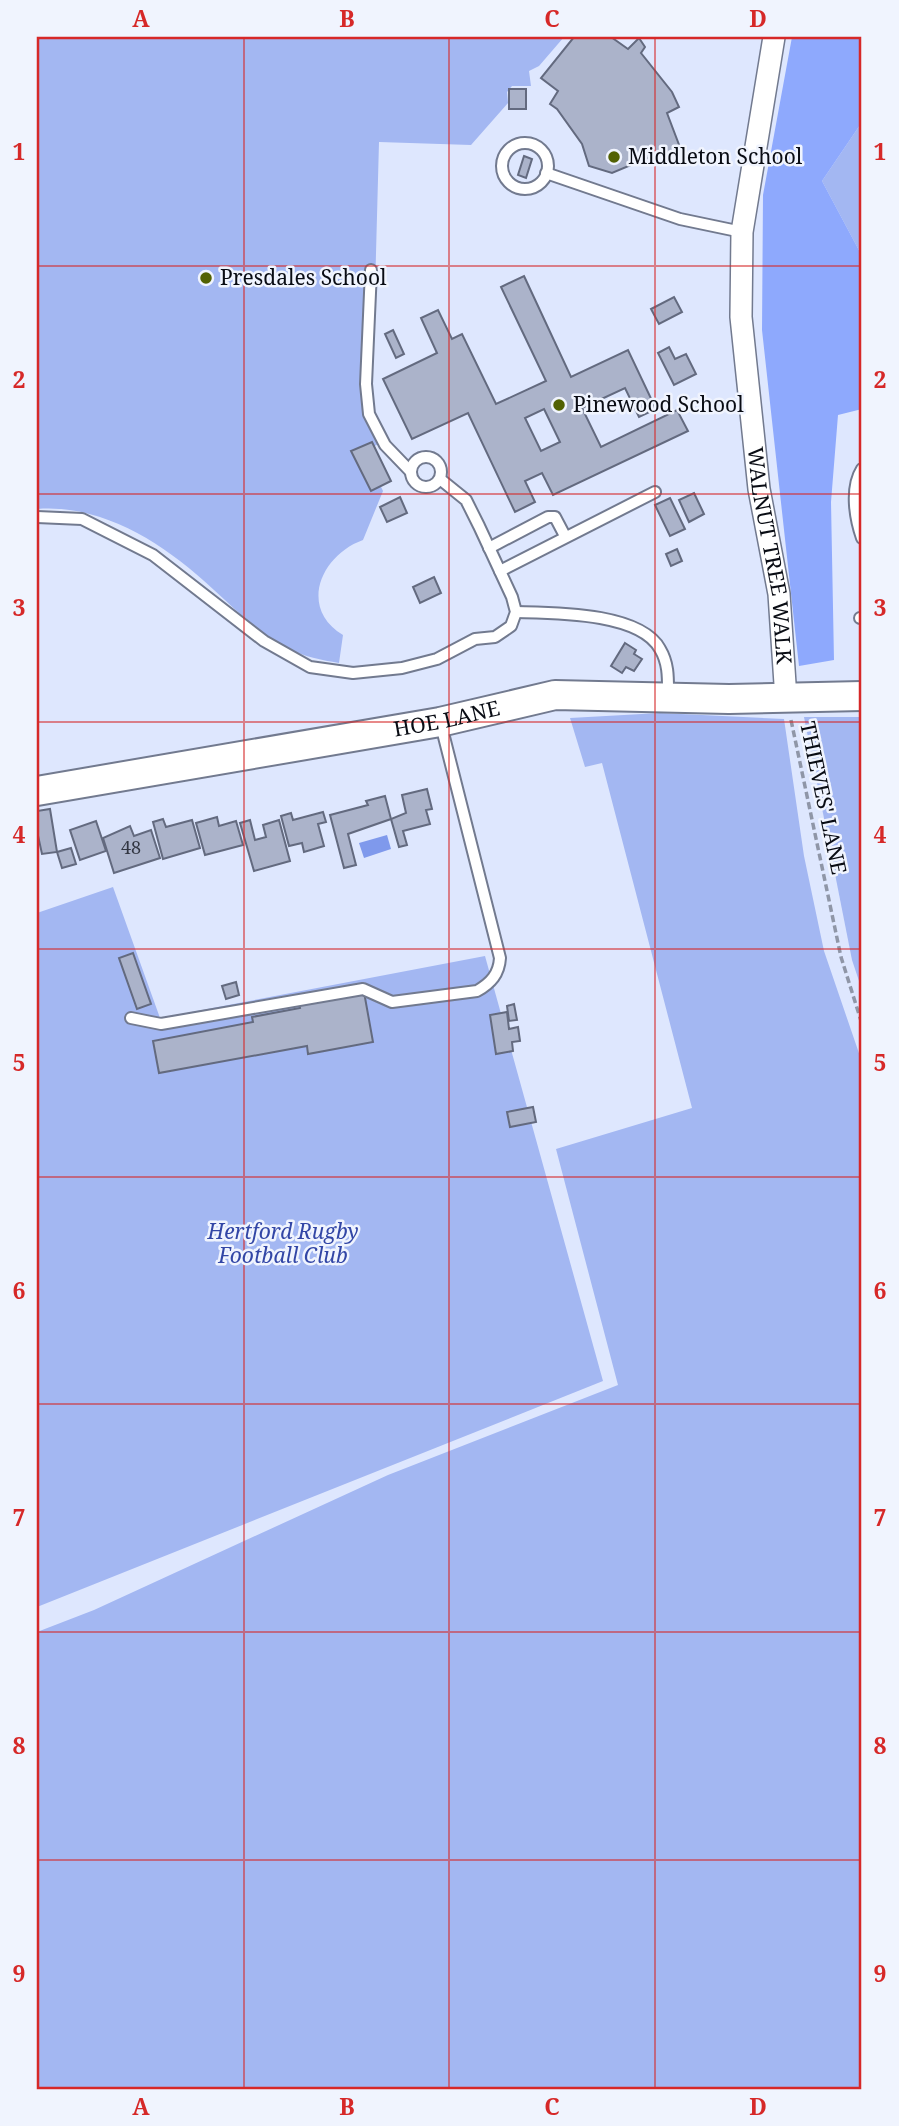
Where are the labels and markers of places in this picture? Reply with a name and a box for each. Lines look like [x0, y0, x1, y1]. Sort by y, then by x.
place label: Middleton School [628, 142, 803, 170]
marker: Middleton School [606, 149, 622, 165]
place label: Presdales School [220, 263, 387, 291]
marker: Presdales School [198, 270, 214, 286]
place label: Pinewood School [573, 390, 744, 418]
marker: Pinewood School [551, 397, 567, 413]

